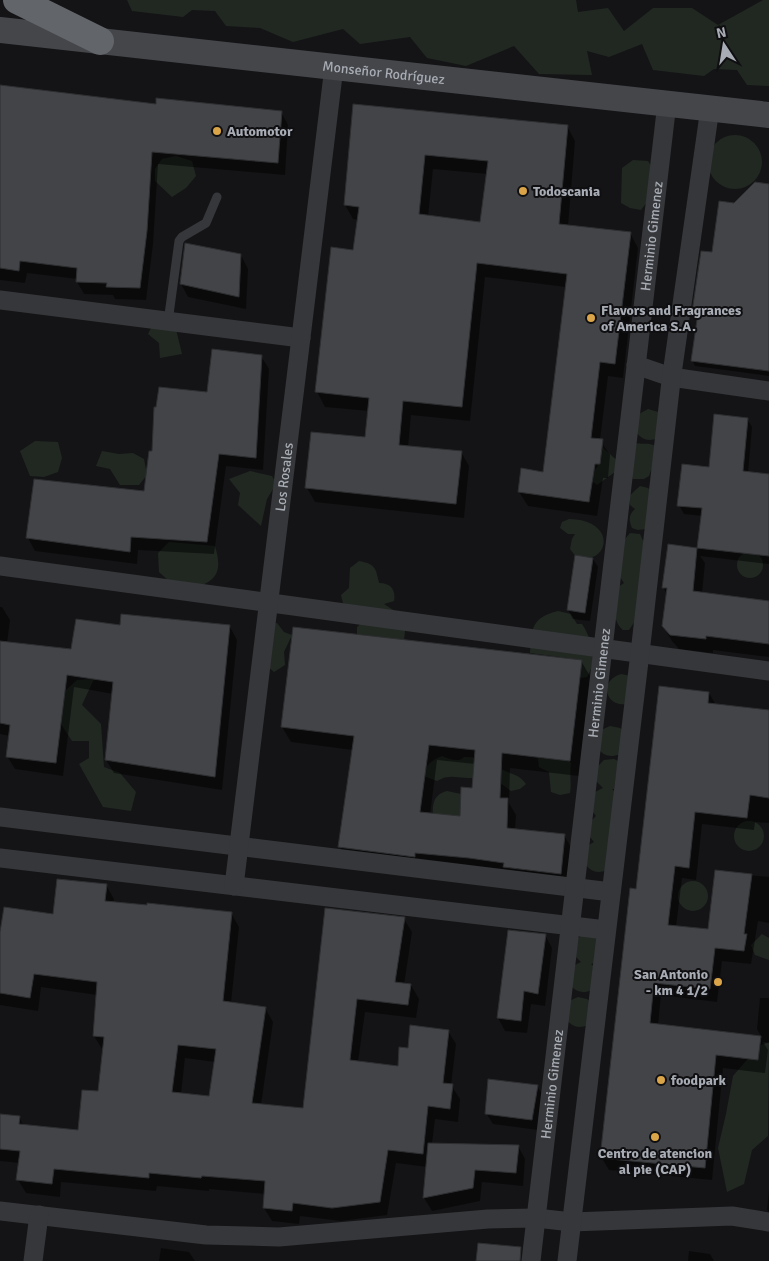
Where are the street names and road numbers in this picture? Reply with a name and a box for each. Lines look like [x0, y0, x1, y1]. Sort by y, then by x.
street label: Monseñor Rodríguez [322, 57, 446, 88]
street label: Herminio Gimenez [636, 180, 666, 292]
street label: Los Rosales [271, 442, 297, 512]
street label: Herminio Gimenez [584, 627, 614, 739]
street label: Herminio Gimenez [537, 1028, 567, 1140]

